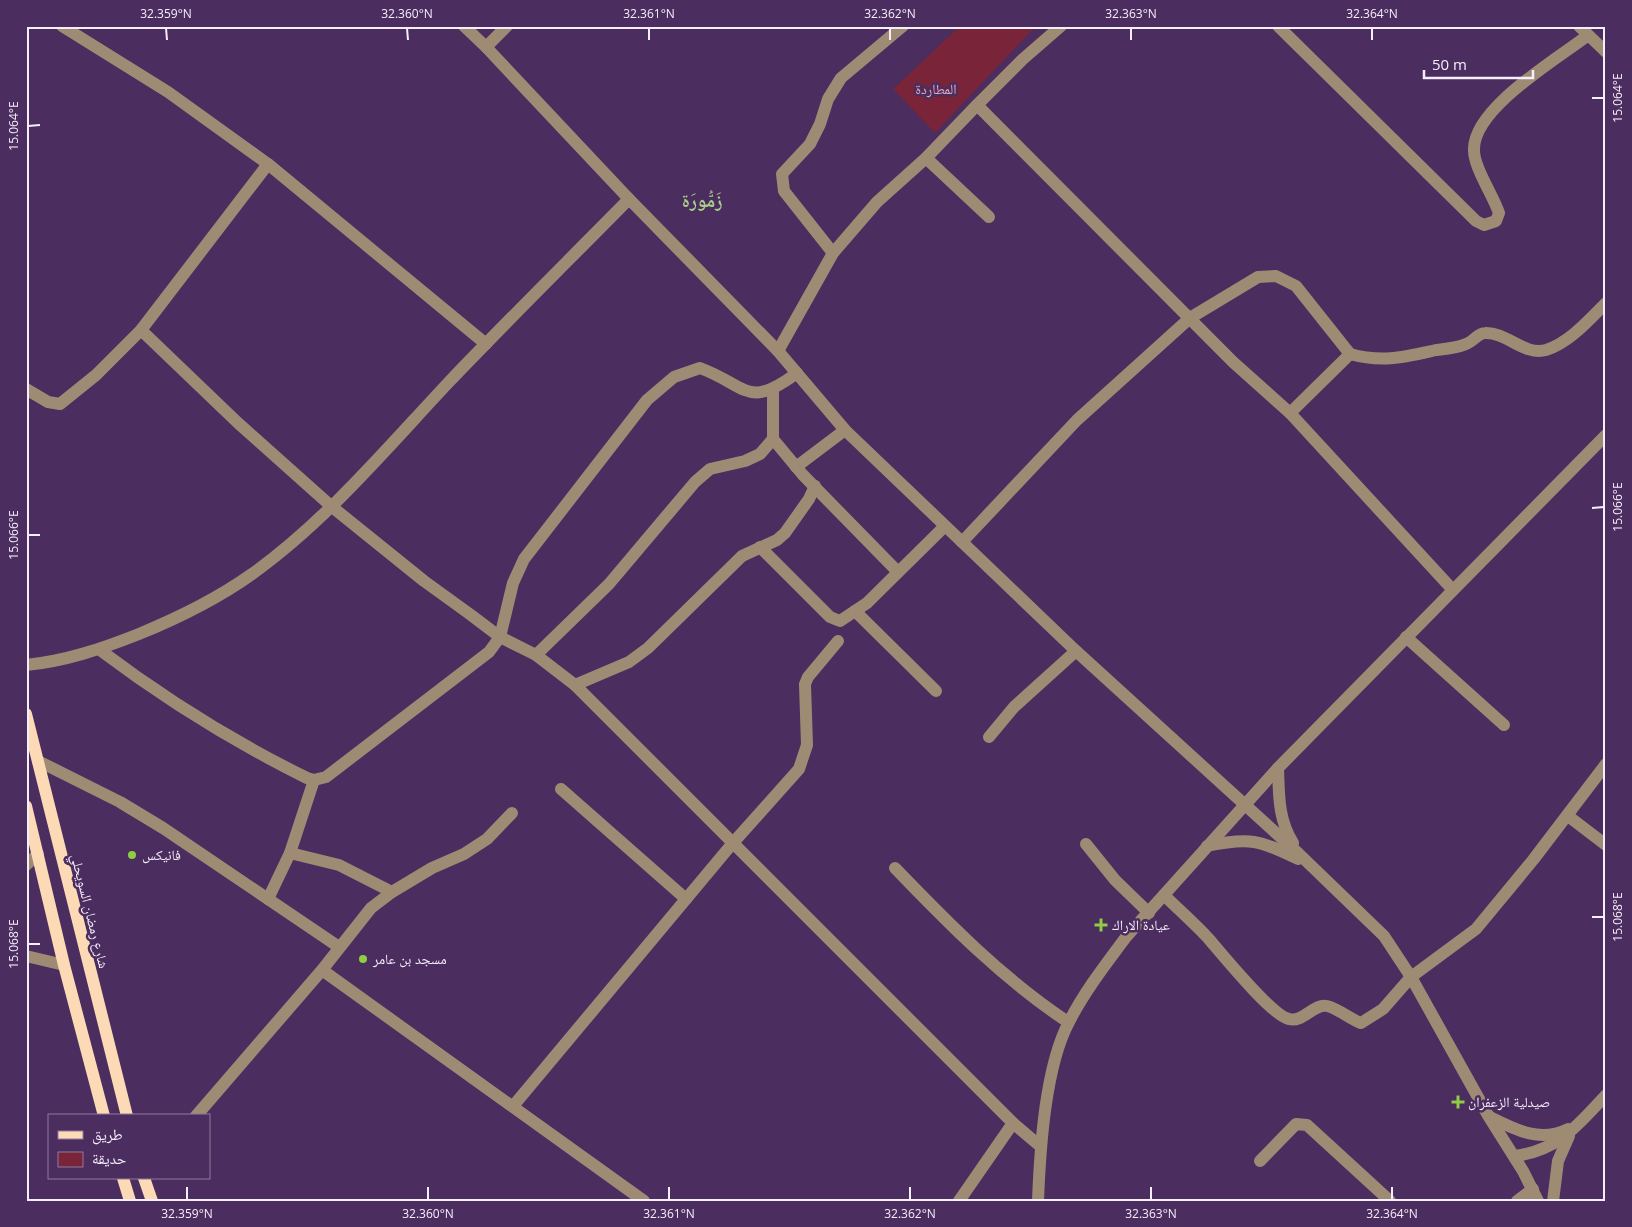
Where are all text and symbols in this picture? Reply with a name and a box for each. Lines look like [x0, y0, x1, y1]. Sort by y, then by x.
text: 32.359°N [140, 5, 192, 22]
text: 32.360°N [381, 5, 433, 22]
text: 32.361°N [623, 5, 675, 22]
text: 32.362°N [864, 5, 916, 22]
text: 32.363°N [1105, 5, 1157, 22]
text: 32.364°N [1346, 5, 1398, 22]
scale bar [1424, 48, 1533, 80]
text: 50 m [1432, 54, 1467, 74]
text: 15.064°E [1609, 73, 1626, 123]
park label: المطاردة [915, 79, 957, 98]
text: 15.064°E [5, 101, 22, 151]
district label: زَمُّورَة [682, 187, 722, 213]
text: 15.066°E [1609, 482, 1626, 532]
text: 15.066°E [5, 510, 22, 560]
place label: فانيكس [142, 845, 181, 864]
marker: فانيكس [126, 849, 138, 861]
street label: شارع رمضان السويحلي [65, 852, 114, 971]
text: 15.068°E [1609, 892, 1626, 942]
place label: عيادة الاراك [1112, 915, 1170, 934]
marker: عيادة الاراك [1094, 918, 1108, 932]
text: 15.068°E [5, 919, 22, 969]
place label: مسجد بن عامر [372, 949, 447, 968]
marker: مسجد بن عامر [357, 953, 369, 965]
place label: صيدلية الزعفران [1468, 1092, 1550, 1111]
marker: صيدلية الزعفران [1452, 1096, 1464, 1108]
legend [48, 1114, 210, 1180]
text: طريق [92, 1124, 123, 1145]
text: حديقة [92, 1148, 127, 1168]
text: 32.359°N [161, 1205, 213, 1222]
text: 32.360°N [402, 1205, 454, 1222]
text: 32.361°N [643, 1205, 695, 1222]
text: 32.362°N [884, 1205, 936, 1222]
text: 32.363°N [1125, 1205, 1177, 1222]
text: 32.364°N [1366, 1205, 1418, 1222]

